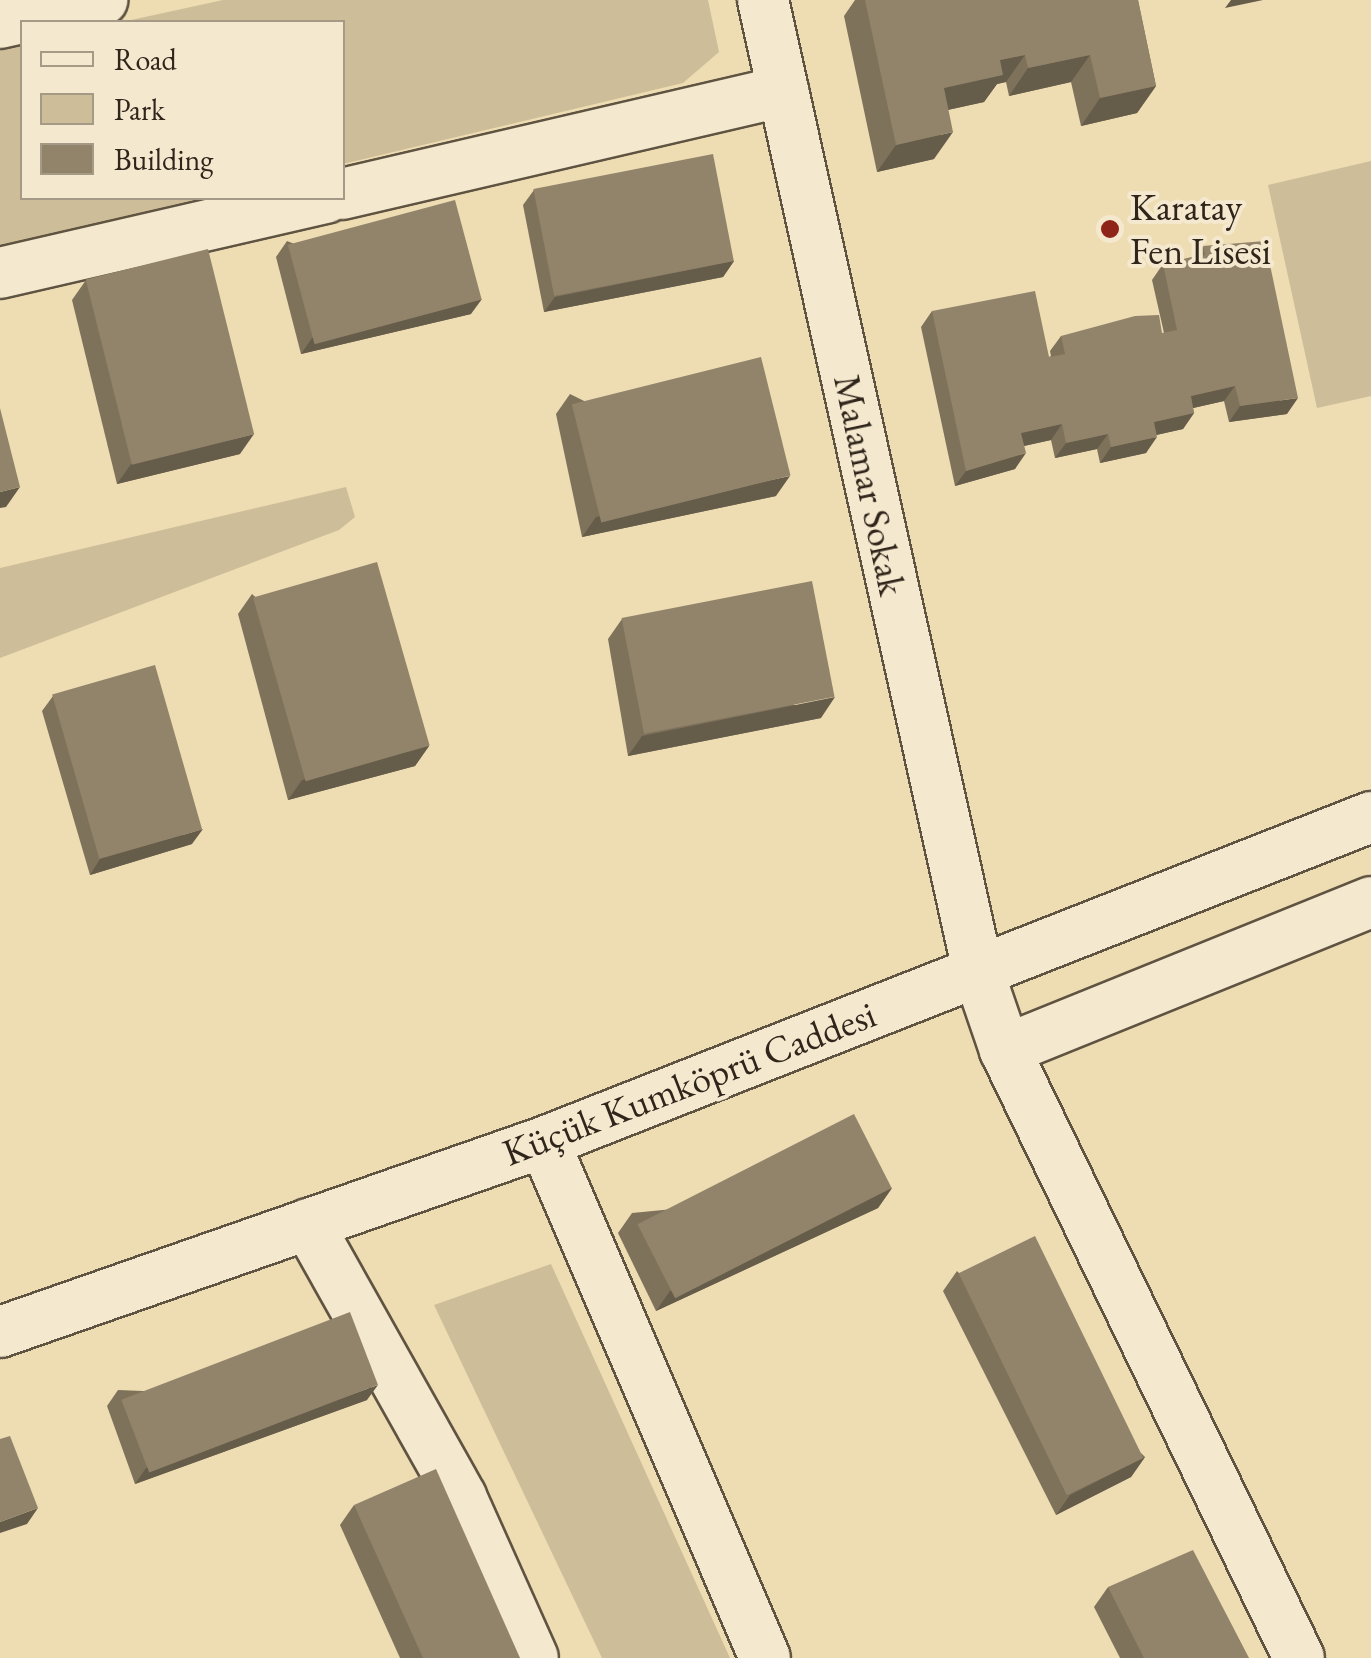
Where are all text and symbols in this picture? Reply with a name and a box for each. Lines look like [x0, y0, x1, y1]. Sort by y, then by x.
legend [20, 20, 345, 200]
text: Road [114, 40, 177, 79]
text: Park [114, 90, 165, 129]
text: Building [114, 140, 213, 179]
place label: Karatay Fen Lisesi [1130, 184, 1271, 274]
marker: Karatay Fen Lisesi [1099, 218, 1121, 240]
street label: Malamar Sokak [824, 370, 916, 600]
street label: Küçük Kumköprü Caddesi [496, 991, 882, 1175]

